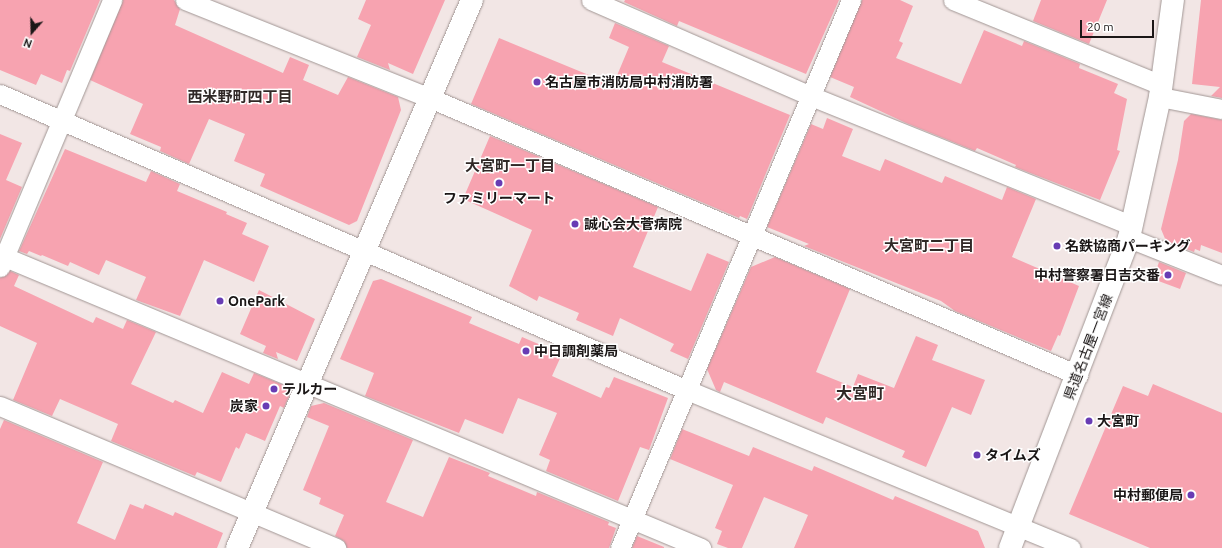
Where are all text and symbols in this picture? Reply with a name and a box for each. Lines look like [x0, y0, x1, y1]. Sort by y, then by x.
north arrow [12, 12, 52, 52]
scale bar [1082, 12, 1156, 38]
text: 20 m [1087, 20, 1114, 33]
text: N [22, 36, 34, 50]
place label: 名古屋市消防局中村消防署 [545, 74, 713, 90]
marker: 名古屋市消防局中村消防署 [532, 77, 542, 87]
district label: 西米野町四丁目 [188, 88, 292, 106]
district label: 大宮町一丁目 [465, 157, 555, 175]
marker: ファミリーマート [494, 178, 504, 188]
place label: ファミリーマート [443, 190, 555, 206]
place label: 誠心会大菅病院 [584, 216, 682, 232]
marker: 誠心会大菅病院 [569, 218, 581, 230]
district label: 大宮町二丁目 [884, 237, 974, 255]
place label: 名鉄協商パーキング [1065, 238, 1191, 254]
marker: 名鉄協商パーキング [1052, 241, 1062, 251]
place label: 中村警察署日吉交番 [1034, 267, 1160, 283]
marker: 中村警察署日吉交番 [1163, 270, 1173, 280]
street label: 県道名古屋一宮線 [1060, 292, 1116, 402]
place label: OnePark [228, 293, 285, 309]
marker: OnePark [215, 296, 225, 306]
place label: 中日調剤薬局 [534, 343, 618, 359]
marker: 中日調剤薬局 [521, 346, 531, 356]
place label: テルカー [282, 381, 338, 397]
district label: 大宮町 [836, 383, 884, 403]
marker: テルカー [269, 384, 279, 394]
place label: 炭家 [230, 398, 258, 414]
marker: 炭家 [261, 401, 271, 411]
place label: 大宮町 [1097, 413, 1139, 429]
marker: 大宮町 [1084, 416, 1094, 426]
place label: タイムズ [985, 447, 1041, 463]
marker: タイムズ [972, 450, 982, 460]
place label: 中村郵便局 [1113, 487, 1183, 503]
marker: 中村郵便局 [1186, 490, 1196, 500]

